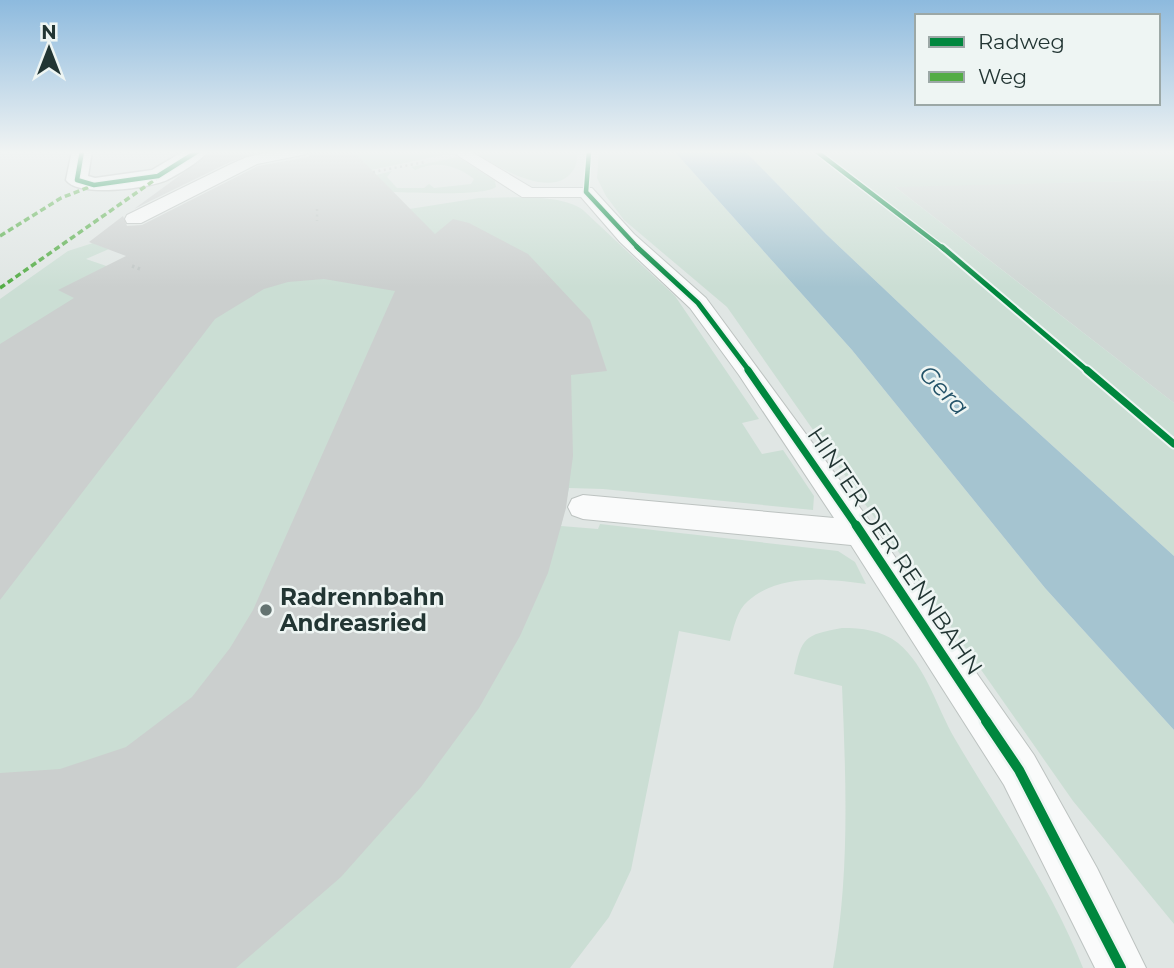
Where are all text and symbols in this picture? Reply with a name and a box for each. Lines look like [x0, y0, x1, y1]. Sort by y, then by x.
north arrow [14, 14, 84, 84]
legend [915, 14, 1160, 105]
text: N [41, 21, 57, 44]
text: Radweg [978, 29, 1065, 54]
text: Weg [978, 64, 1027, 89]
water label: Gera [913, 359, 975, 421]
street label: HINTER DER RENNBAHN [801, 422, 989, 680]
place label: Radrennbahn Andreasried [279, 583, 445, 637]
marker: Radrennbahn Andreasried [258, 602, 274, 618]

